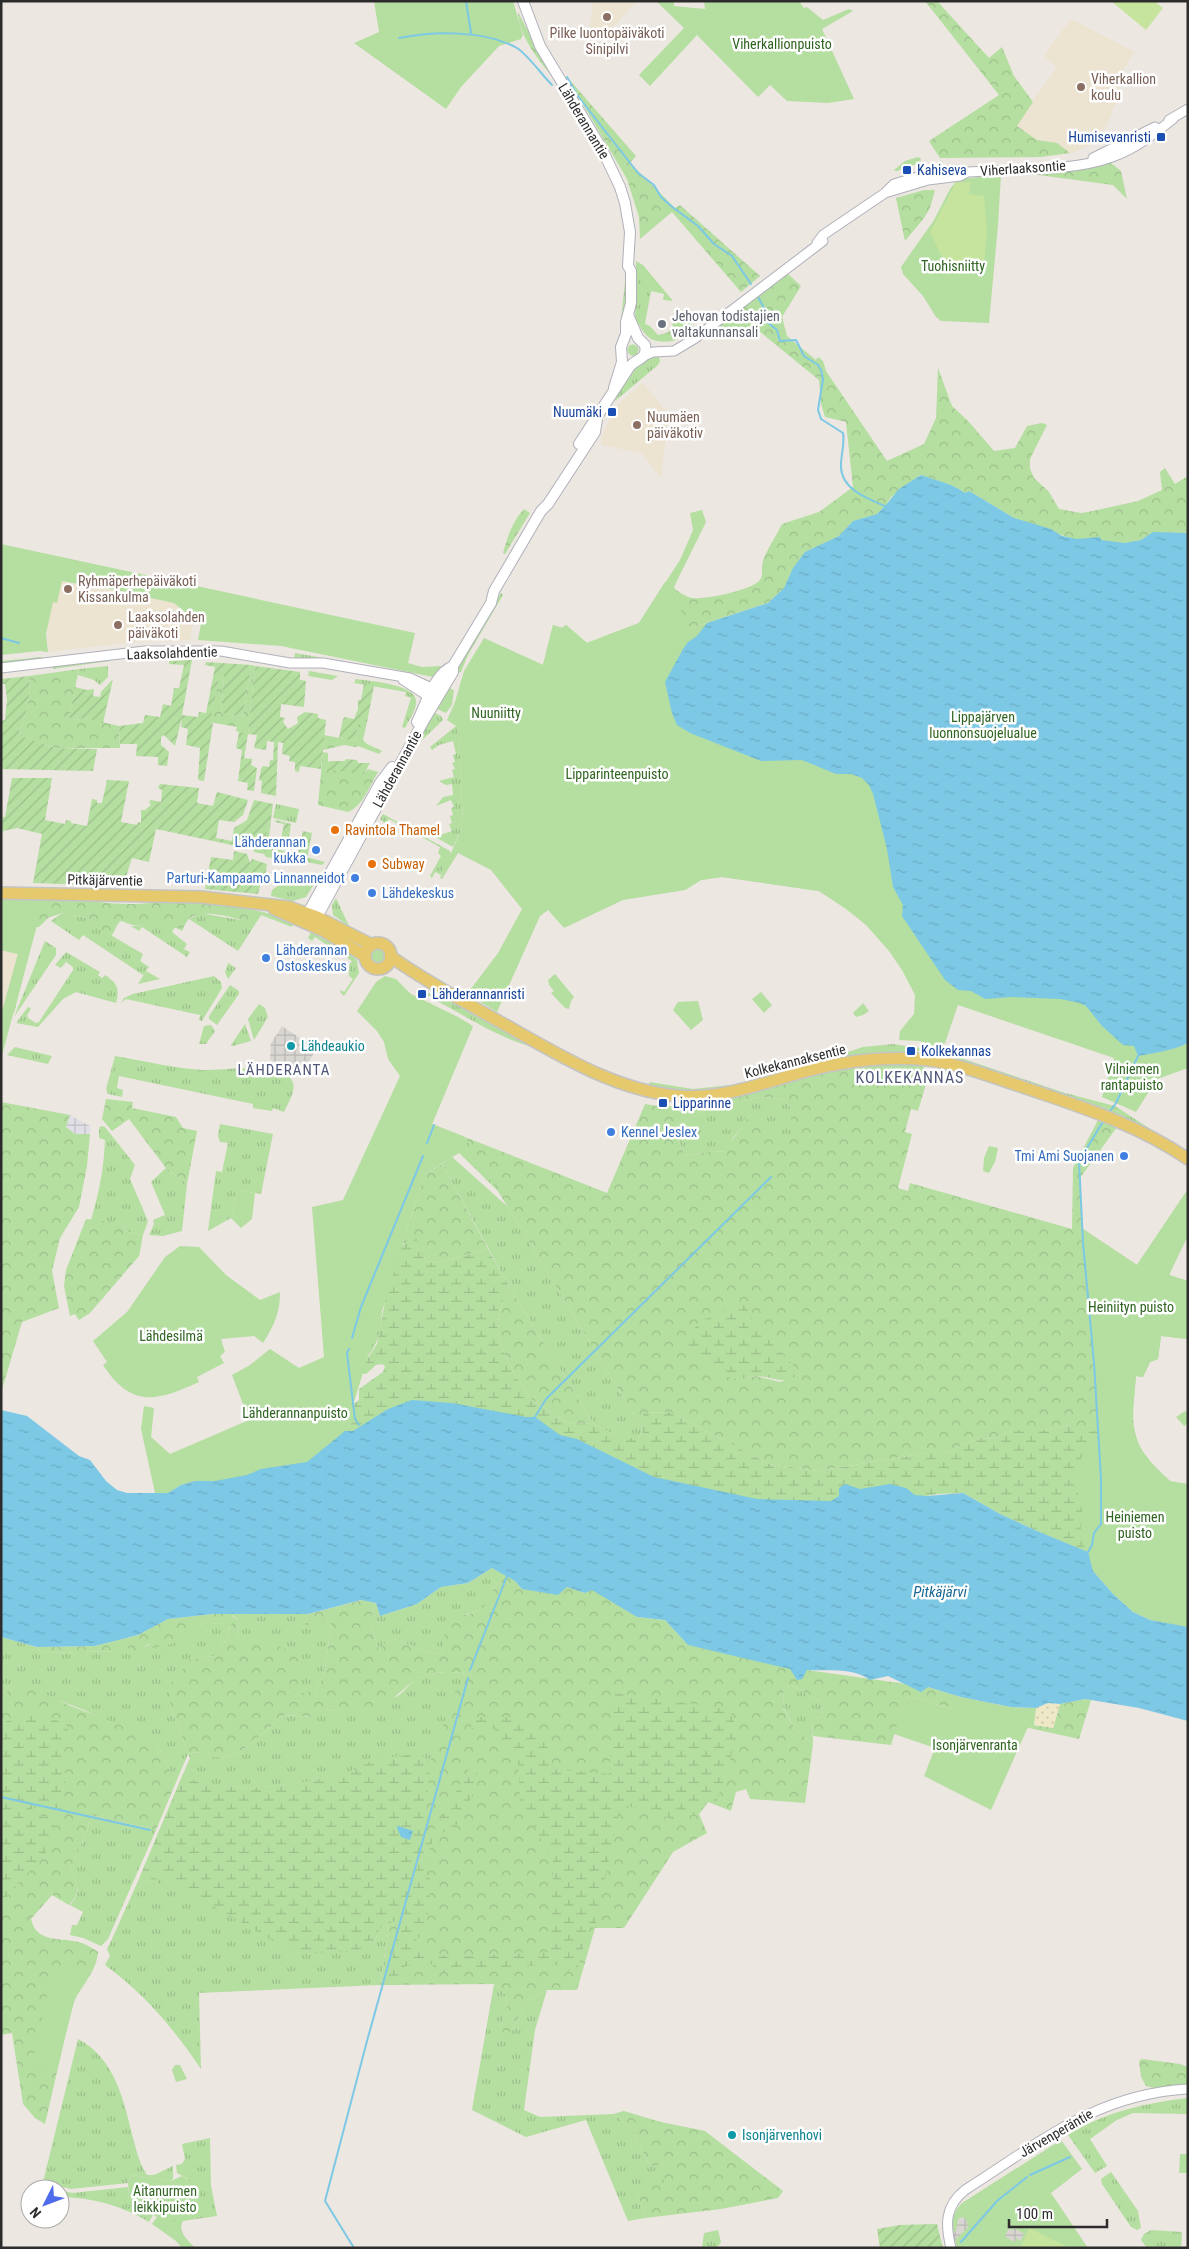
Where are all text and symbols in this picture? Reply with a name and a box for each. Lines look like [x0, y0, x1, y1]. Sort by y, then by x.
marker: Pilke luontopäiväkoti Sinipilvi [601, 11, 613, 23]
place label: Pilke luontopäiväkoti Sinipilvi [549, 25, 665, 57]
park label: Viherkallionpuisto [732, 36, 832, 52]
place label: Viherkallion koulu [1091, 71, 1156, 103]
street label: Lähderannantie [555, 80, 613, 162]
marker: Viherkallion koulu [1075, 81, 1087, 93]
place label: Humisevanristi [1068, 129, 1151, 145]
marker: Humisevanristi [1155, 131, 1167, 143]
street label: Viherlaaksontie [980, 157, 1067, 179]
place label: Kahiseva [917, 162, 967, 178]
marker: Kahiseva [901, 164, 913, 176]
park label: Tuohisniitty [921, 258, 985, 274]
place label: Jehovan todistajien valtakunnansali [672, 308, 780, 340]
marker: Jehovan todistajien valtakunnansali [656, 318, 668, 330]
place label: Nuumäki [553, 404, 602, 420]
marker: Nuumäki [606, 406, 618, 418]
place label: Nuumäen päiväkotiv [647, 409, 703, 441]
marker: Nuumäen päiväkotiv [631, 419, 643, 431]
place label: Ryhmäperhepäiväkoti Kissankulma [78, 573, 196, 605]
marker: Ryhmäperhepäiväkoti Kissankulma [62, 583, 74, 595]
place label: Laaksolahden päiväkoti [128, 609, 205, 641]
marker: Laaksolahden päiväkoti [112, 619, 124, 631]
street label: Laaksolahdentie [126, 643, 218, 663]
park label: Nuuniitty [471, 705, 521, 721]
park label: Lippajärven luonnonsuojelualue [929, 709, 1037, 741]
street label: Lähderannantie [369, 727, 425, 810]
park label: Lipparinteenpuisto [566, 766, 669, 782]
place label: Ravintola Thamel [345, 822, 440, 838]
marker: Ravintola Thamel [329, 824, 341, 836]
place label: Lähderannan kukka [235, 834, 306, 866]
marker: Lähderannan kukka [310, 844, 322, 856]
place label: Subway [382, 856, 425, 872]
marker: Subway [366, 858, 378, 870]
place label: Parturi-Kampaamo Linnanneidot [167, 870, 345, 886]
street label: Pitkäjärventie [67, 871, 143, 889]
marker: Parturi-Kampaamo Linnanneidot [349, 872, 361, 884]
place label: Lähdekeskus [382, 885, 454, 901]
marker: Lähdekeskus [366, 887, 378, 899]
place label: Lähderannan Ostoskeskus [276, 942, 347, 974]
marker: Lähderannan Ostoskeskus [260, 952, 272, 964]
place label: Lähderannanristi [432, 986, 525, 1002]
marker: Lähderannanristi [416, 988, 428, 1000]
place label: Lähdeaukio [301, 1038, 365, 1054]
marker: Lähdeaukio [285, 1040, 297, 1052]
street label: Kolkekannaksentie [743, 1041, 848, 1081]
place label: Kolkekannas [921, 1043, 991, 1059]
marker: Kolkekannas [905, 1045, 917, 1057]
district label: LÄHDERANTA [238, 1061, 330, 1079]
park label: Vilniemen rantapuisto [1101, 1061, 1163, 1093]
district label: KOLKEKANNAS [856, 1068, 964, 1087]
place label: Lipparinne [673, 1095, 731, 1111]
marker: Lipparinne [657, 1097, 669, 1109]
place label: Kennel Jeslex [621, 1124, 697, 1140]
marker: Kennel Jeslex [605, 1126, 617, 1138]
place label: Tmi Ami Suojanen [1014, 1148, 1114, 1164]
marker: Tmi Ami Suojanen [1118, 1150, 1130, 1162]
park label: Heiniityn puisto [1088, 1299, 1174, 1315]
park label: Lähdesilmä [139, 1328, 203, 1344]
park label: Lähderannanpuisto [242, 1405, 348, 1421]
park label: Heiniemen puisto [1106, 1509, 1164, 1541]
water label: Pitkäjärvi [913, 1583, 967, 1601]
park label: Isonjärvenranta [932, 1737, 1018, 1753]
street label: Järvenperäntie [1016, 2105, 1096, 2160]
place label: Isonjärvenhovi [742, 2127, 822, 2143]
marker: Isonjärvenhovi [726, 2129, 738, 2141]
north arrow [20, 2179, 70, 2229]
park label: Aitanurmen leikkipuisto [133, 2183, 197, 2215]
scale bar [1009, 2196, 1106, 2228]
text: N [27, 2204, 44, 2221]
text: 100 m [1016, 2205, 1053, 2223]

